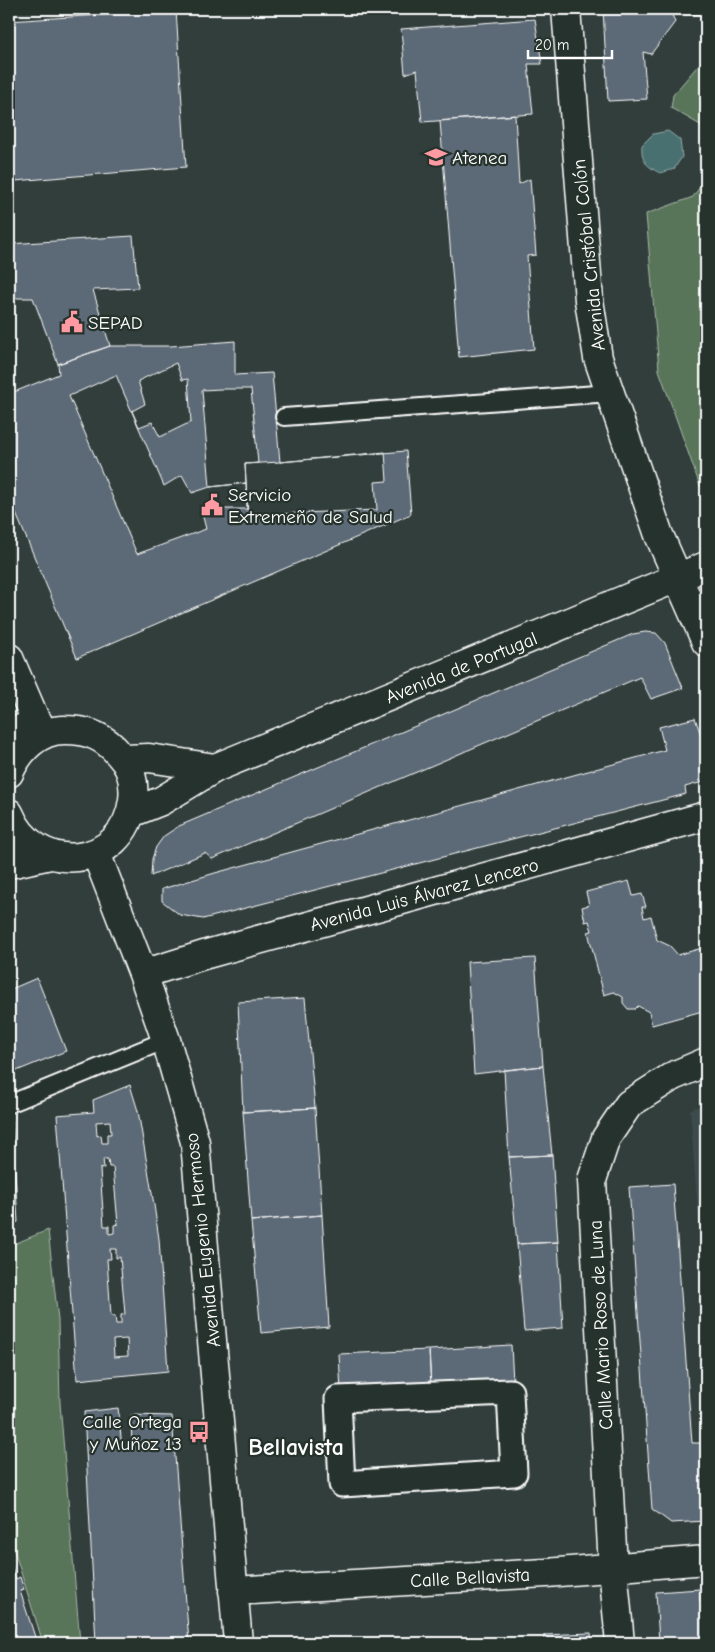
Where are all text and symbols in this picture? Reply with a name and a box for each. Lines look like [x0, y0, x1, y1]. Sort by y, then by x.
scale bar [528, 28, 611, 60]
text: 20 m [535, 36, 569, 54]
school or university icon: Atenea [423, 144, 449, 170]
place label: Atenea [452, 147, 507, 169]
street label: Avenida Cristóbal Colón [568, 158, 610, 352]
public building icon: SEPAD [59, 309, 85, 335]
place label: SEPAD [88, 312, 143, 334]
place label: Servicio Extremeño de Salud [228, 484, 393, 528]
public building icon: Servicio Extremeño de Salud [199, 492, 225, 518]
street label: Avenida de Portugal [382, 627, 540, 708]
street label: Avenida Luis Álvarez Lencero [308, 854, 541, 936]
street label: Avenida Eugenio Hermoso [181, 1132, 225, 1348]
street label: Calle Mario Roso de Luna [585, 1219, 617, 1430]
place label: Calle Ortega y Muñoz 13 [82, 1411, 182, 1455]
bus stop icon: Calle Ortega y Muñoz 13 [186, 1419, 212, 1445]
district label: Bellavista [248, 1433, 344, 1461]
street label: Calle Bellavista [410, 1564, 531, 1592]

